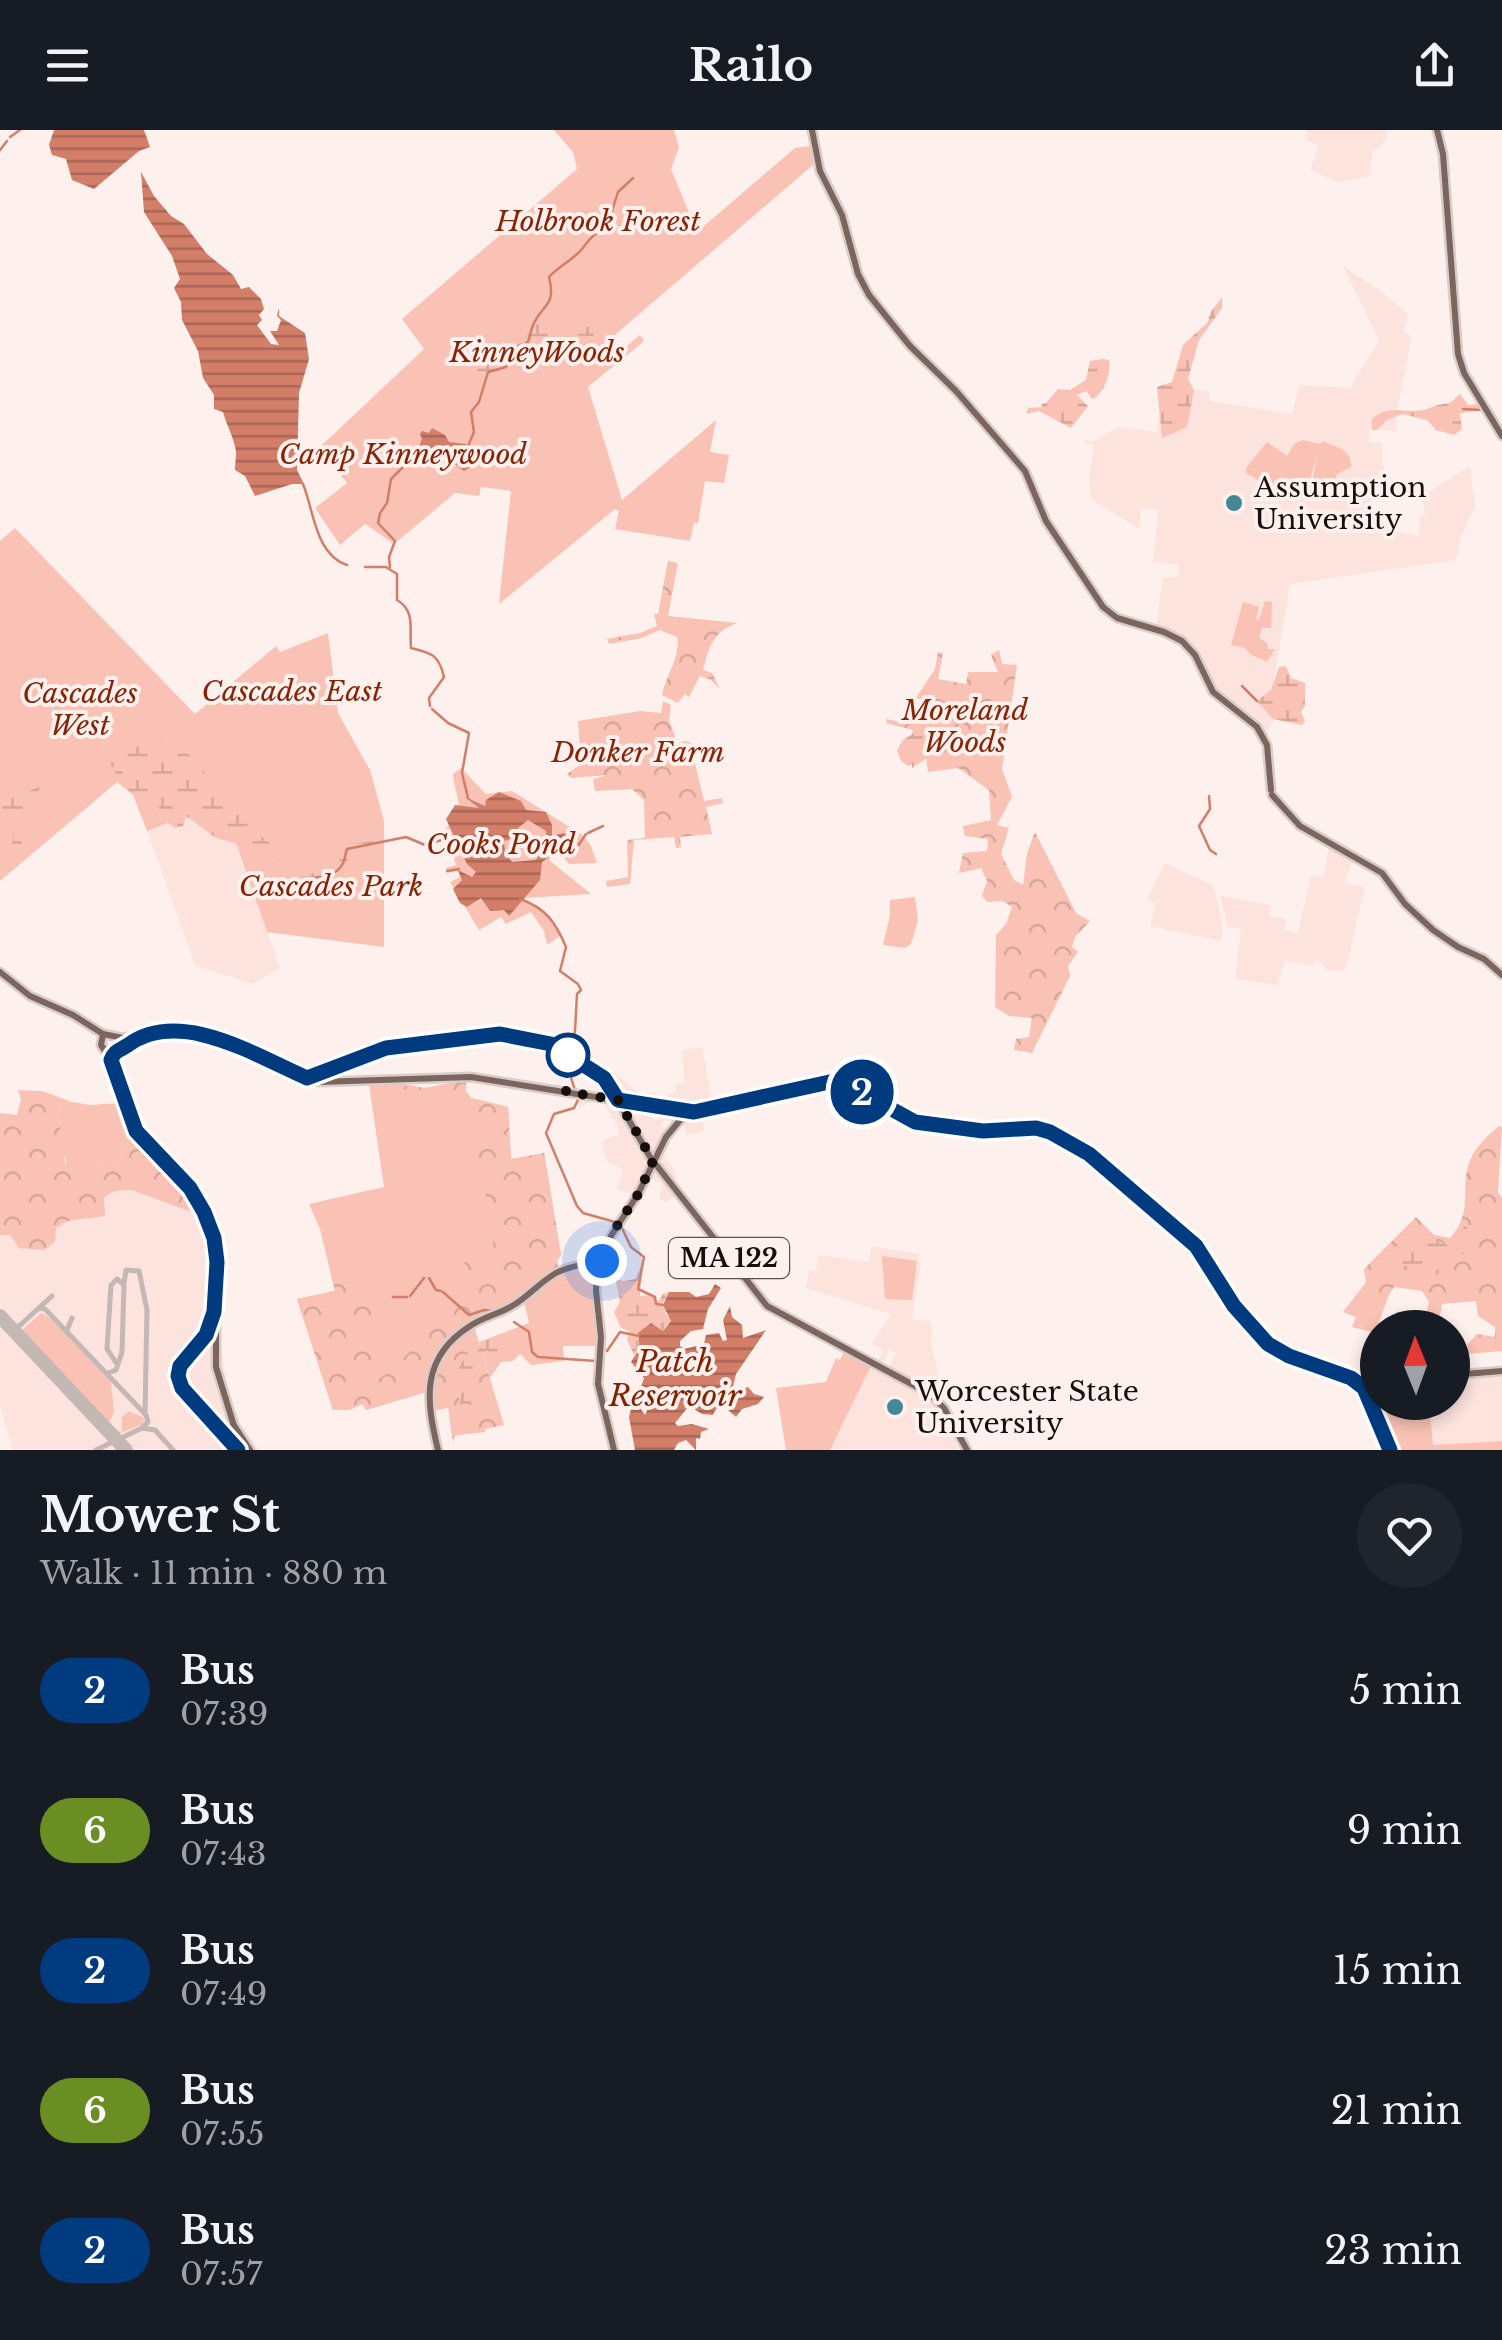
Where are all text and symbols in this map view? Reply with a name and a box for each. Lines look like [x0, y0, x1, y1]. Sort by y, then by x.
text: Railo [689, 37, 813, 93]
icon: menu [40, 38, 95, 93]
icon: share [1407, 38, 1462, 93]
park label: Holbrook Forest [494, 204, 701, 239]
park label: KinneyWoods [448, 335, 625, 370]
park label: Camp Kinneywood [279, 437, 527, 472]
place label: Assumption University [1253, 470, 1427, 537]
marker: Assumption University [1223, 492, 1245, 514]
park label: Cascades East [202, 674, 383, 709]
park label: Cascades West [22, 676, 138, 743]
park label: Moreland Woods [901, 693, 1028, 760]
park label: Donker Farm [550, 735, 725, 770]
park label: Cooks Pond [426, 827, 576, 862]
park label: Cascades Park [239, 869, 423, 904]
unlabelled marker [547, 1034, 589, 1076]
line badge: 2 [830, 1060, 894, 1124]
text: 2 [851, 1071, 873, 1114]
your location [577, 1236, 627, 1286]
road number: MA 122 [669, 1238, 789, 1278]
north arrow [1360, 1310, 1470, 1420]
map controls [1360, 1310, 1470, 1420]
water label: Patch Reservoir [608, 1343, 742, 1414]
place label: Worcester State University [914, 1374, 1139, 1441]
marker: Worcester State University [884, 1396, 906, 1418]
button: heart [1357, 1483, 1462, 1588]
text: Mower St [40, 1485, 280, 1545]
text: Walk · 11 min · 880 m [40, 1553, 387, 1593]
text: Bus [180, 1647, 255, 1694]
text: 5 min [1350, 1667, 1462, 1714]
text: 2 [84, 1669, 106, 1712]
text: 07:39 [180, 1694, 268, 1734]
text: Bus [180, 1787, 255, 1834]
text: 9 min [1347, 1807, 1462, 1854]
text: 6 [83, 1809, 107, 1852]
text: 07:43 [180, 1834, 266, 1874]
text: Bus [180, 1927, 255, 1974]
text: 15 min [1333, 1947, 1462, 1994]
text: 2 [84, 1949, 106, 1992]
text: 07:49 [180, 1974, 267, 2014]
text: Bus [180, 2067, 255, 2114]
text: 21 min [1331, 2087, 1462, 2134]
text: 6 [83, 2089, 107, 2132]
text: 07:55 [180, 2114, 264, 2154]
text: Bus [180, 2207, 255, 2254]
text: 23 min [1324, 2227, 1462, 2274]
text: 2 [84, 2229, 106, 2272]
text: 07:57 [180, 2254, 262, 2294]

